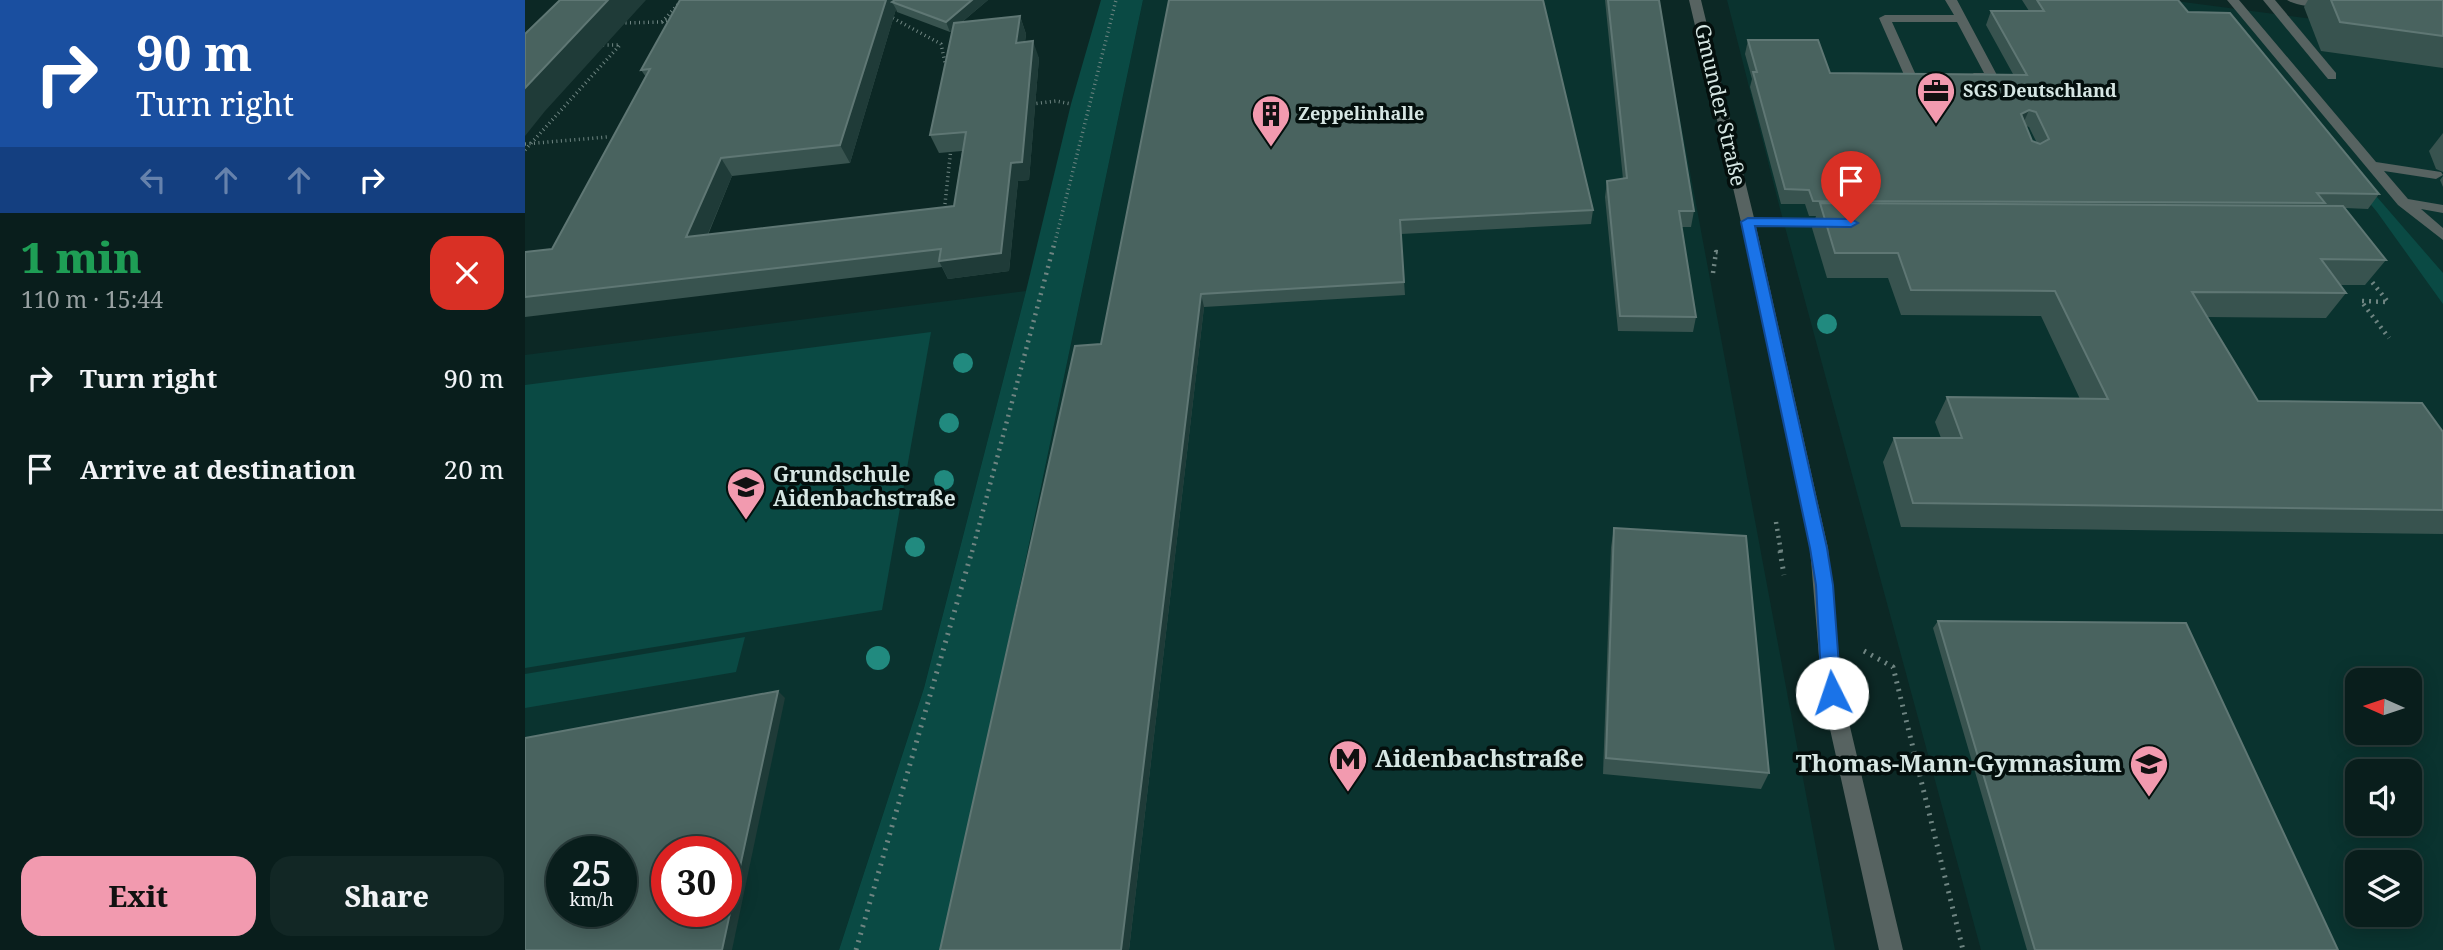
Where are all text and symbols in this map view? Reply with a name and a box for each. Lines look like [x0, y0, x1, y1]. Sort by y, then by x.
text: 90 m [136, 19, 252, 85]
street label: Gmunder Straße [1689, 21, 1753, 189]
icon: right [21, 28, 112, 119]
office icon: SGS Deutschland [1915, 70, 1957, 125]
place label: SGS Deutschland [1963, 78, 2117, 102]
text: Turn right [136, 82, 294, 125]
building icon: Zeppelinhalle [1250, 93, 1292, 148]
place label: Zeppelinhalle [1298, 101, 1424, 125]
pin [1821, 151, 1881, 223]
icon: left [134, 161, 172, 199]
icon: ahead [207, 161, 245, 199]
icon: ahead [280, 161, 318, 199]
icon: right [353, 161, 391, 199]
icon: arrive [1832, 162, 1870, 200]
text: 1 min [21, 228, 142, 285]
button: close [430, 236, 504, 310]
text: 110 m · 15:44 [21, 283, 163, 315]
icon: right [21, 359, 59, 397]
text: Turn right [80, 360, 217, 396]
text: 90 m [444, 360, 504, 396]
icon: arrive [21, 450, 59, 488]
text: Arrive at destination [80, 451, 356, 487]
text: 20 m [444, 451, 504, 487]
place label: Grundschule Aidenbachstraße [773, 460, 956, 512]
school or university icon: Grundschule Aidenbachstraße [725, 466, 767, 521]
position arrow [1795, 656, 1869, 730]
north arrow [2345, 668, 2422, 746]
map controls [2345, 668, 2422, 927]
metro station icon: Aidenbachstraße [1327, 738, 1369, 793]
place label: Aidenbachstraße [1375, 741, 1584, 774]
school or university icon: Thomas-Mann-Gymnasium [2128, 743, 2170, 798]
place label: Thomas-Mann-Gymnasium [1796, 746, 2122, 779]
button: sound [2345, 759, 2422, 836]
speed limit sign: 30 [651, 836, 742, 927]
text: 25 [572, 849, 611, 896]
button: layers [2345, 850, 2422, 927]
button: Exit [21, 856, 256, 936]
button: Share [270, 856, 504, 936]
text: km/h [569, 887, 614, 911]

